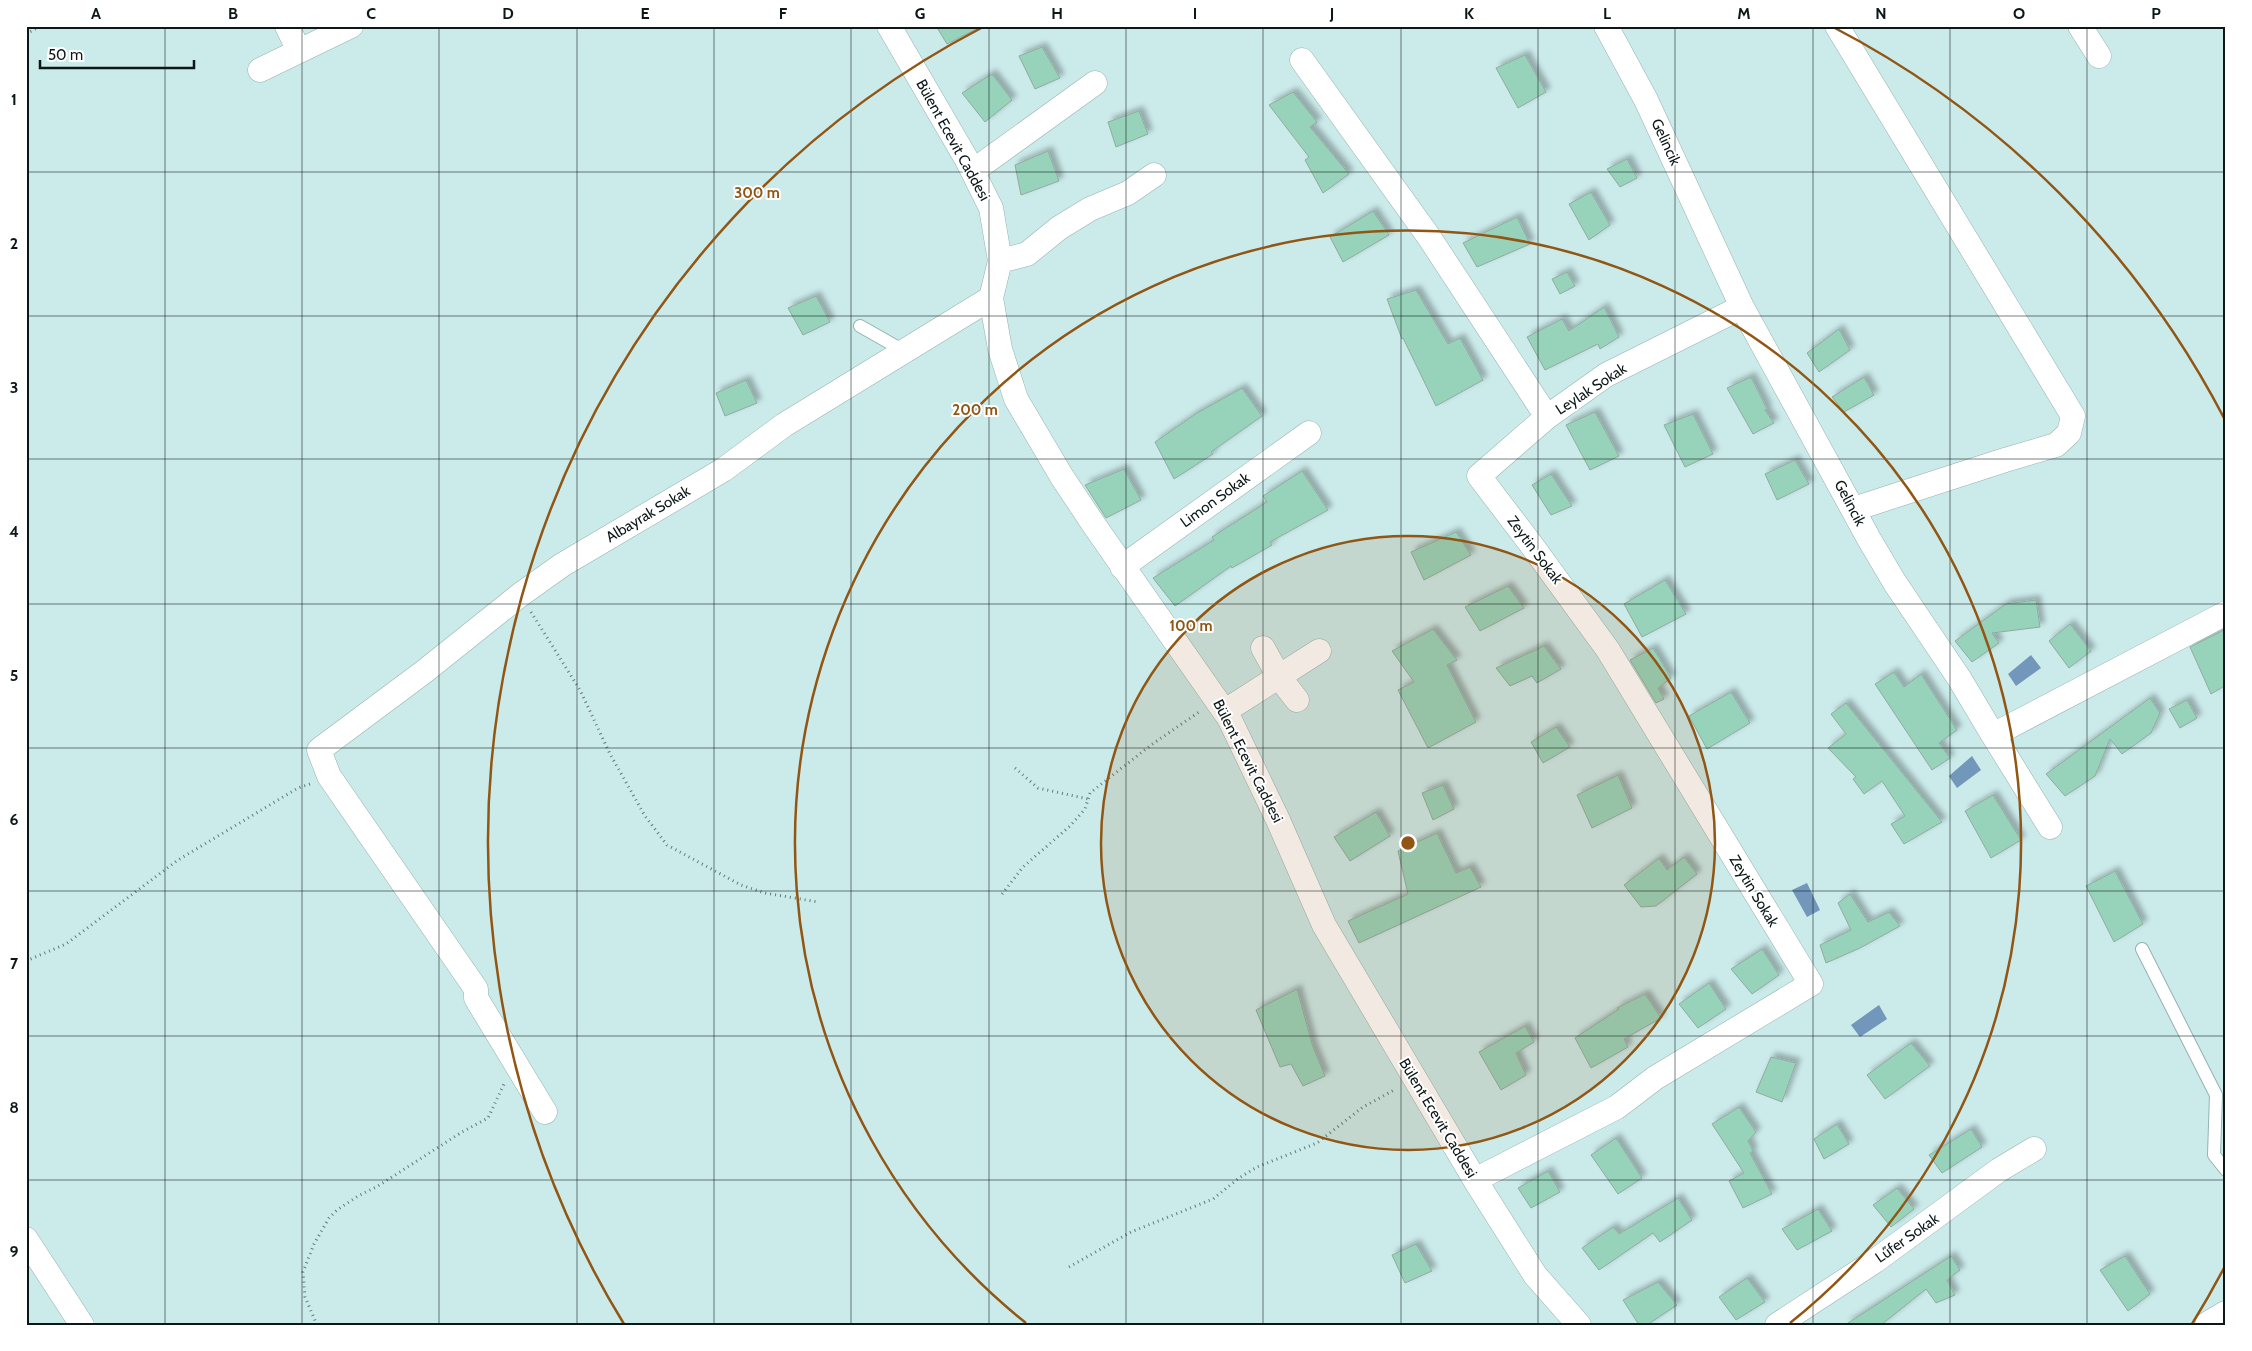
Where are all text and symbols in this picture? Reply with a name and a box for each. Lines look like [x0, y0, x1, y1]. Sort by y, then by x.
text: A [91, 4, 101, 23]
text: B [228, 4, 238, 23]
text: C [366, 4, 376, 23]
text: D [502, 4, 514, 23]
text: E [640, 4, 650, 23]
text: F [779, 4, 788, 23]
text: G [915, 4, 925, 23]
text: H [1051, 4, 1063, 23]
text: I [1193, 4, 1197, 23]
text: J [1329, 4, 1334, 23]
text: K [1464, 4, 1474, 23]
text: L [1603, 4, 1611, 23]
text: M [1737, 4, 1751, 23]
text: N [1875, 4, 1887, 23]
text: O [2013, 4, 2025, 23]
text: P [2151, 4, 2161, 23]
scale bar [40, 38, 194, 70]
text: 50 m [48, 46, 83, 64]
street label: Bülent Ecevit Caddesi [912, 76, 994, 204]
text: 1 [11, 90, 17, 109]
street label: Gelincik [1647, 116, 1685, 168]
text: 300 m [734, 184, 780, 202]
text: 2 [10, 234, 18, 253]
street label: Leylak Sokak [1552, 359, 1630, 419]
text: 3 [10, 378, 18, 397]
text: 200 m [952, 401, 998, 419]
street label: Limon Sokak [1177, 469, 1253, 531]
street label: Gelincik [1830, 477, 1870, 529]
street label: Albayrak Sokak [603, 482, 694, 546]
street label: Zeytin Sokak [1504, 512, 1567, 588]
text: 4 [9, 522, 19, 541]
text: 100 m [1169, 617, 1213, 635]
text: 5 [10, 666, 18, 685]
street label: Bülent Ecevit Caddesi [1209, 696, 1287, 826]
text: 6 [10, 810, 19, 829]
centre of rings [1399, 834, 1417, 852]
street label: Zeytin Sokak [1726, 852, 1783, 930]
text: 7 [10, 954, 19, 973]
street label: Bülent Ecevit Caddesi [1395, 1055, 1481, 1181]
text: 8 [9, 1098, 19, 1117]
street label: Lűfer Sokak [1872, 1209, 1943, 1266]
text: 9 [10, 1242, 19, 1261]

